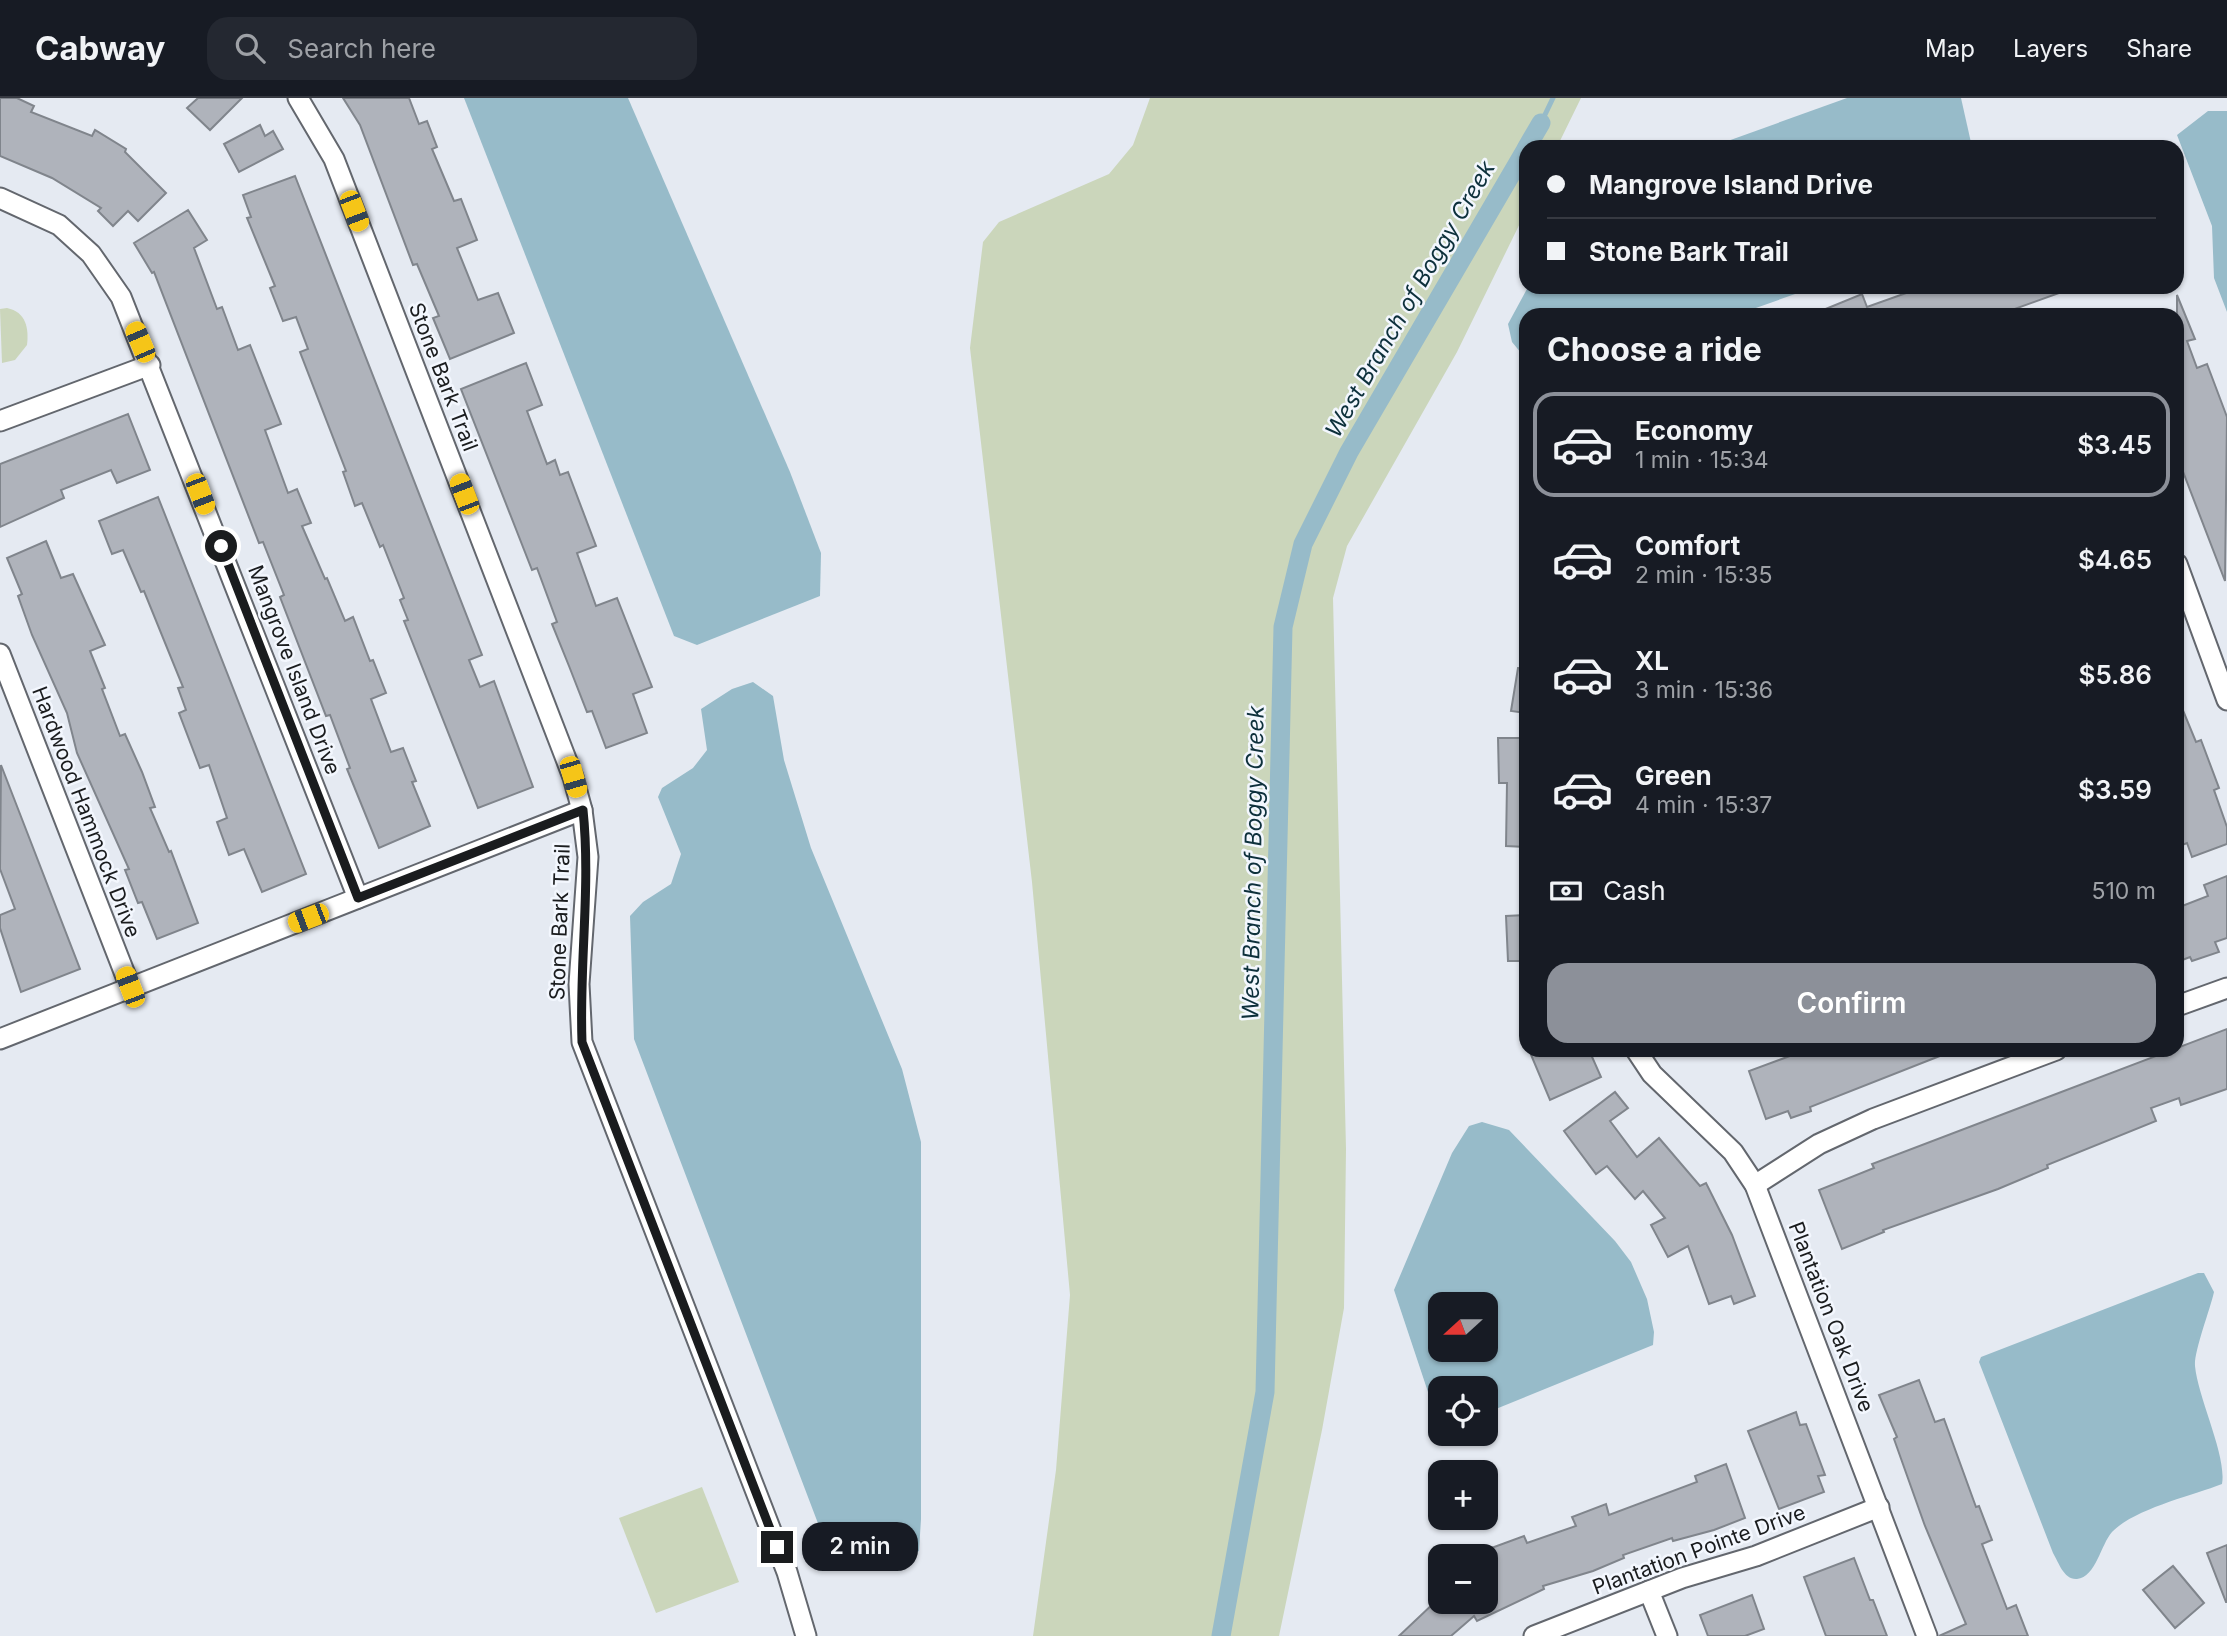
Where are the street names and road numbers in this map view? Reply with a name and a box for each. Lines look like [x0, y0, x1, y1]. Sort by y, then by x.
street label: Stone Bark Trail [404, 299, 483, 454]
street label: Mangrove Island Drive [243, 562, 346, 778]
street label: Hardwood Hammock Drive [27, 683, 146, 941]
street label: Stone Bark Trail [544, 843, 575, 1001]
street label: Plantation Oak Drive [1784, 1218, 1879, 1415]
street label: Plantation Pointe Drive [1589, 1499, 1809, 1600]

